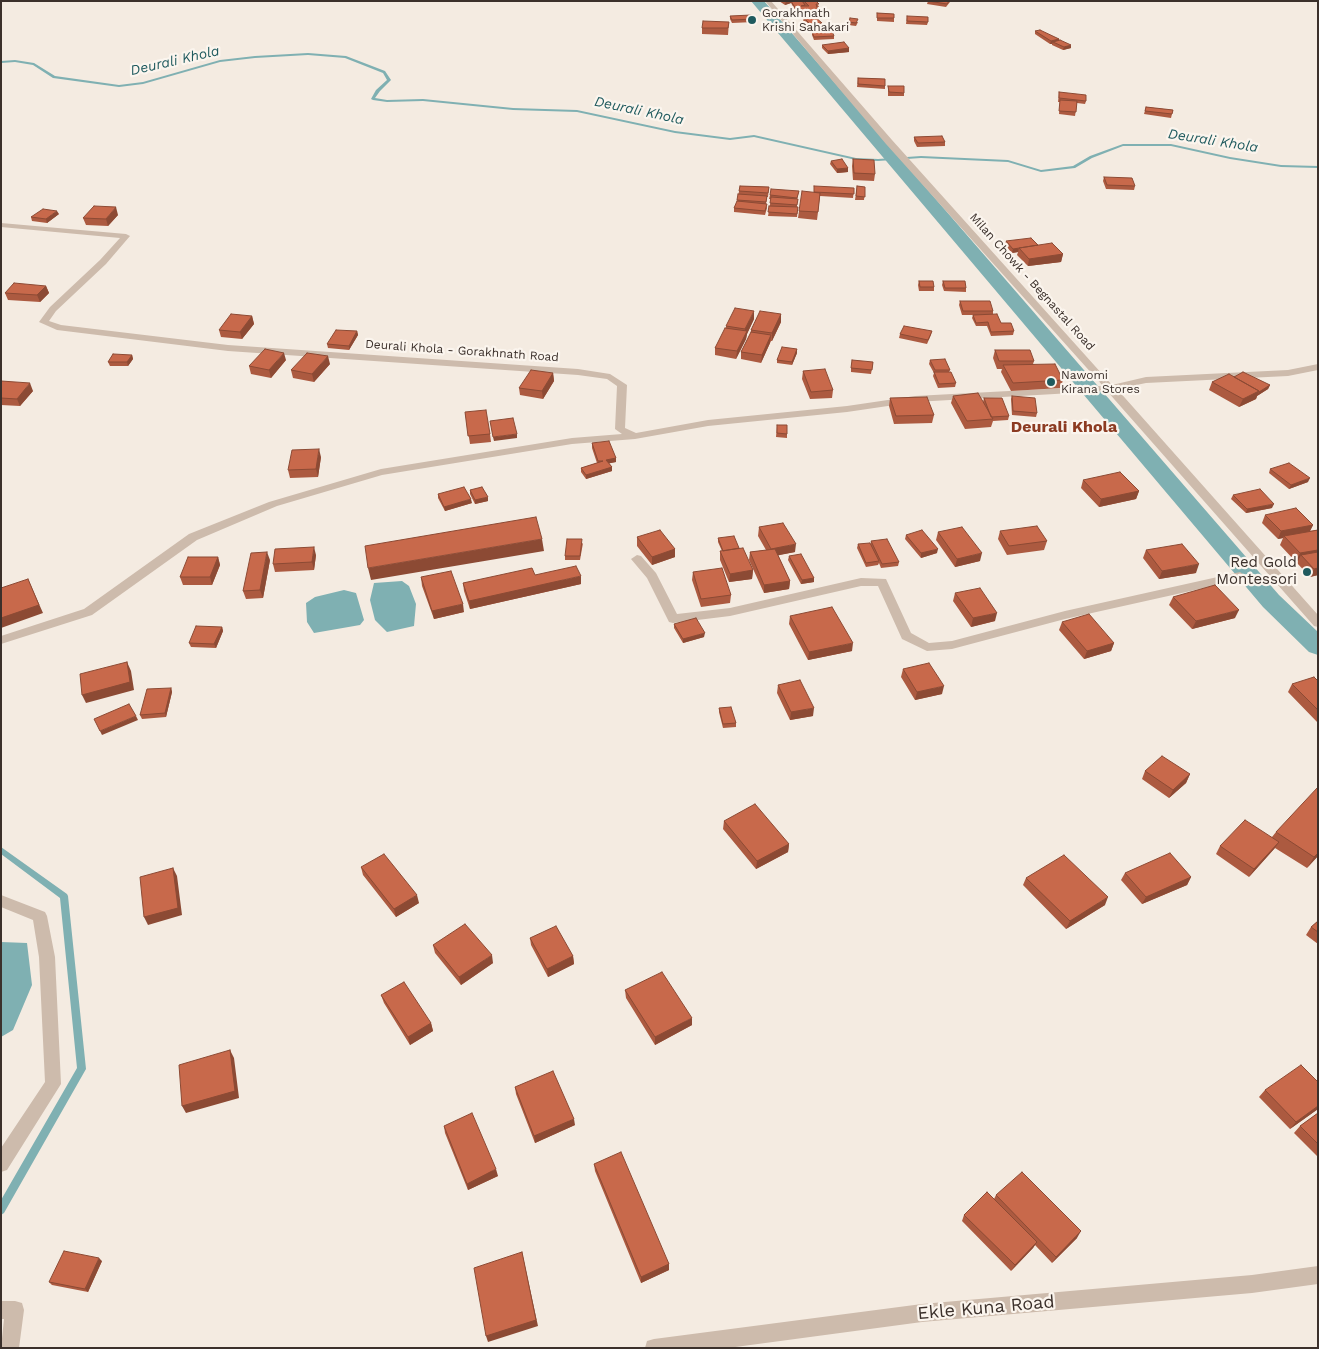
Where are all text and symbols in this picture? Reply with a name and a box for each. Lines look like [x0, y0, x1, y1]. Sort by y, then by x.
place label: Gorakhnath Krishi Sahakari [762, 6, 849, 34]
marker: Gorakhnath Krishi Sahakari [746, 14, 758, 26]
water label: Deurali Khola [129, 43, 221, 79]
water label: Deurali Khola [593, 93, 685, 129]
water label: Deurali Khola [1167, 126, 1259, 156]
street label: Milan Chowk - Begnastal Road [966, 210, 1098, 354]
street label: Deurali Khola - Gorakhnath Road [365, 337, 559, 365]
place label: Nawomi Kirana Stores [1061, 368, 1140, 396]
marker: Nawomi Kirana Stores [1045, 376, 1057, 388]
district label: Deurali Khola [1011, 417, 1117, 437]
place label: Red Gold Montessori [1216, 554, 1297, 589]
marker: Red Gold Montessori [1301, 566, 1313, 578]
street label: Ekle Kuna Road [917, 1291, 1055, 1325]

